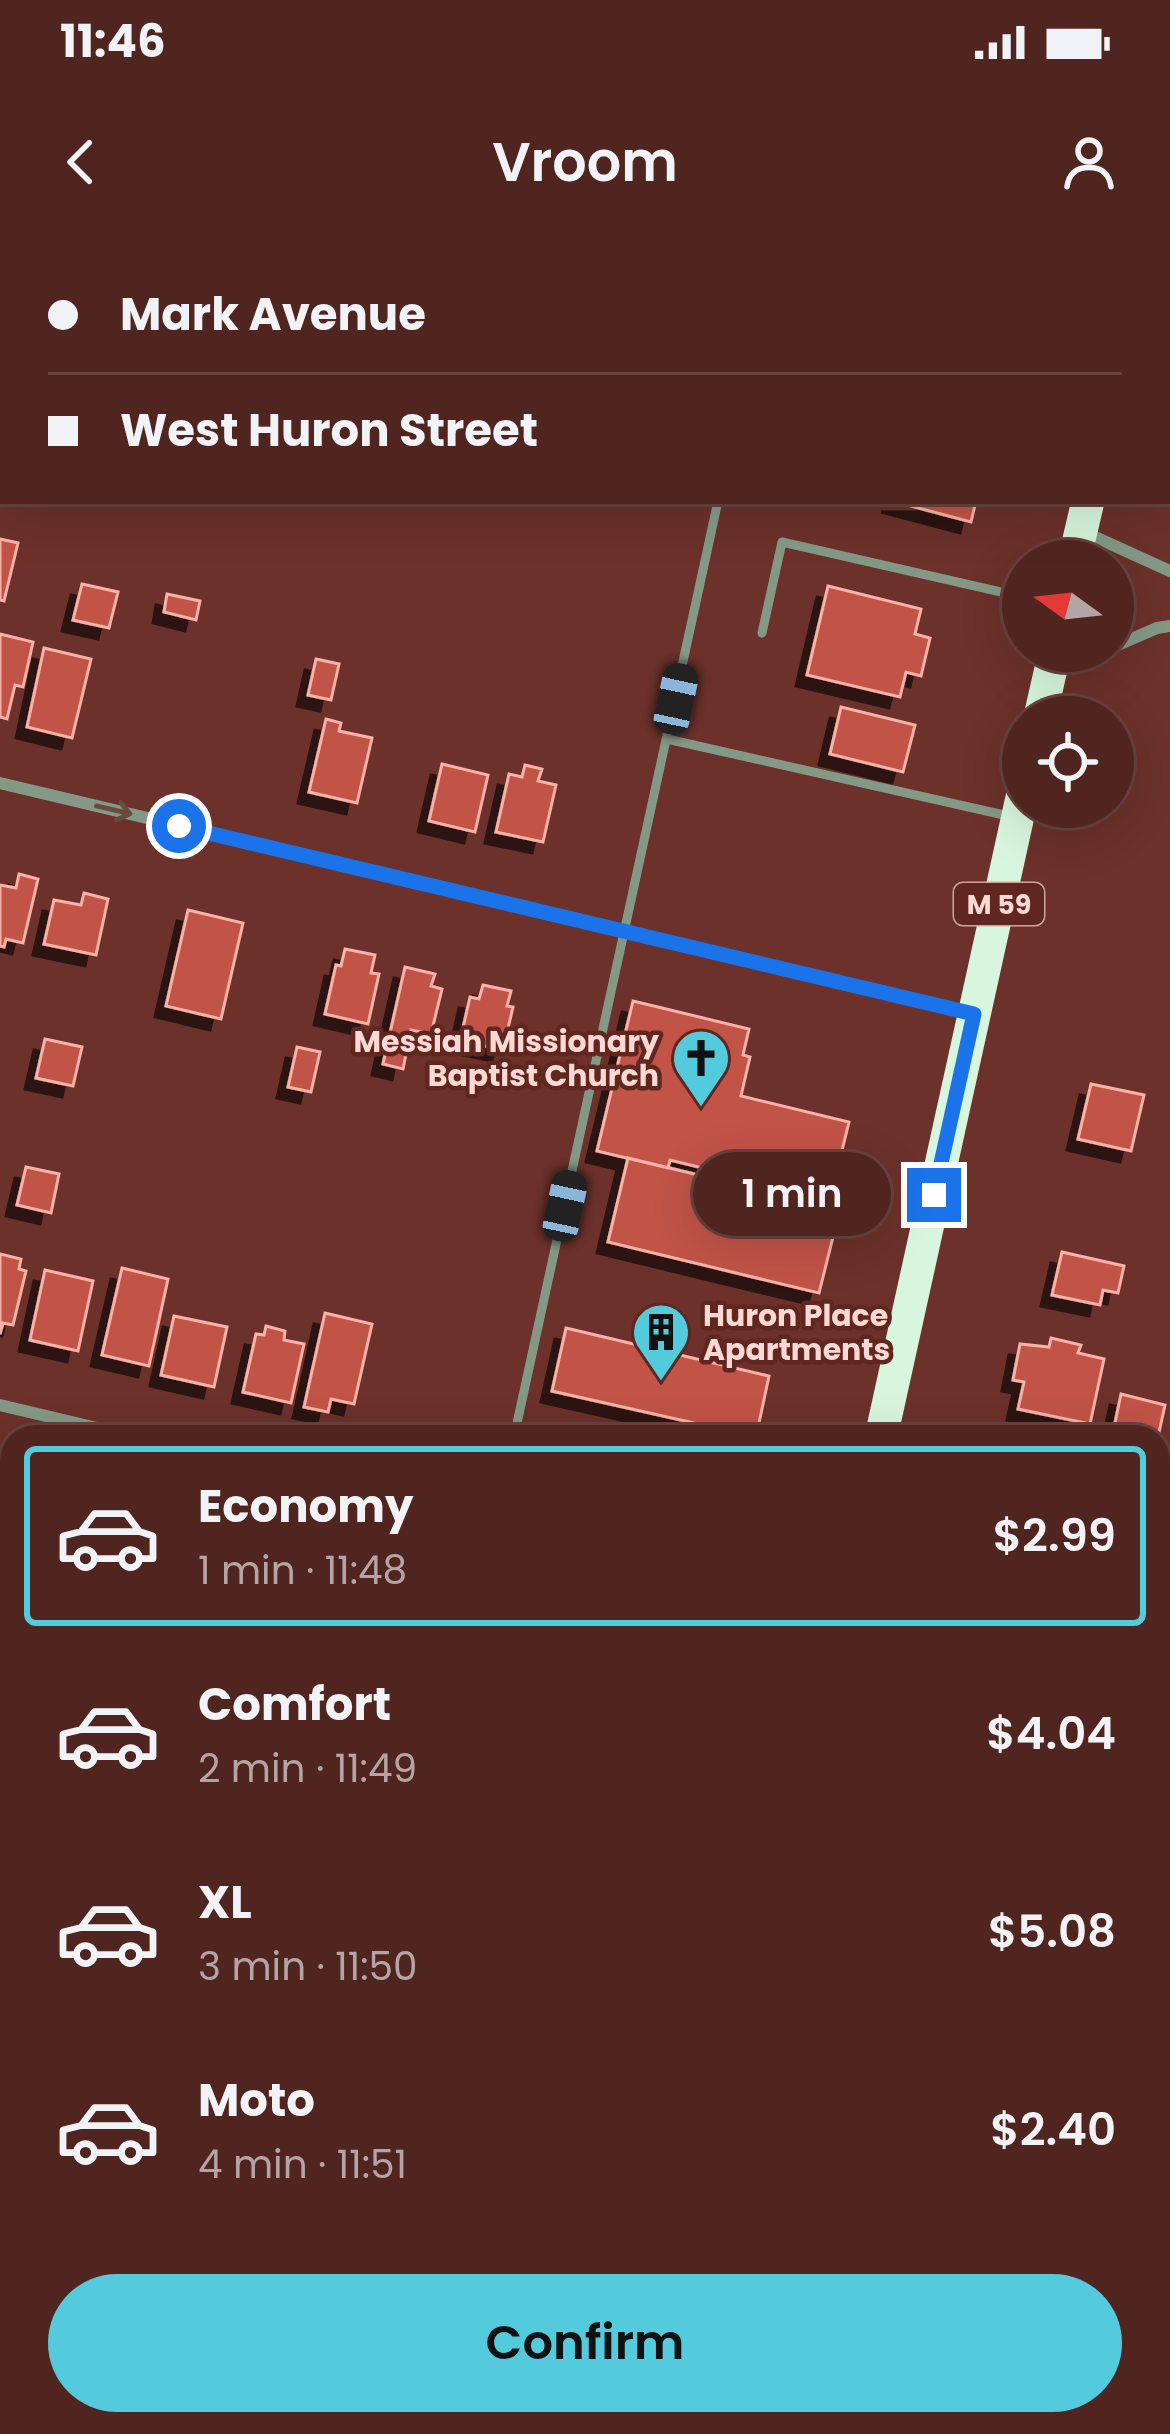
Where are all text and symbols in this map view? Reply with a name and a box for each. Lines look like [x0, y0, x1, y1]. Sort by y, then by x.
text: 11:46 [60, 10, 166, 73]
text: Vroom [492, 124, 678, 200]
icon: back [48, 129, 114, 195]
icon: person [1056, 129, 1122, 195]
text: Mark Avenue [120, 283, 426, 346]
text: West Huron Street [120, 399, 538, 462]
north arrow [1002, 540, 1134, 672]
map controls [1002, 540, 1134, 828]
car [651, 660, 701, 738]
button: locate [1002, 696, 1134, 828]
route start [152, 799, 206, 853]
one-way arrow [94, 800, 132, 822]
road number: M 59 [954, 883, 1044, 925]
place label: Messiah Missionary Baptist Church [353, 1020, 659, 1097]
church icon: Messiah Missionary Baptist Church [670, 1027, 732, 1109]
callout: 1 min [694, 1153, 892, 1237]
text: 1 min [742, 1166, 842, 1221]
car [540, 1167, 590, 1245]
route end [907, 1168, 961, 1222]
place label: Huron Place Apartments [703, 1294, 890, 1371]
building icon: Huron Place Apartments [630, 1301, 692, 1383]
text: Economy [198, 1475, 413, 1538]
icon: car [54, 1482, 162, 1590]
text: $2.99 [993, 1504, 1116, 1567]
text: 1 min · 11:48 [198, 1543, 407, 1598]
text: Comfort [198, 1673, 391, 1736]
icon: car [54, 1680, 162, 1788]
text: $4.04 [986, 1702, 1116, 1765]
text: 2 min · 11:49 [198, 1741, 417, 1796]
text: XL [198, 1871, 252, 1934]
icon: car [54, 1878, 162, 1986]
text: $5.08 [988, 1900, 1116, 1963]
text: 3 min · 11:50 [198, 1939, 417, 1994]
text: Moto [198, 2069, 315, 2132]
icon: car [54, 2076, 162, 2184]
text: $2.40 [990, 2098, 1116, 2161]
text: 4 min · 11:51 [198, 2137, 407, 2192]
button: Confirm [48, 2274, 1122, 2412]

